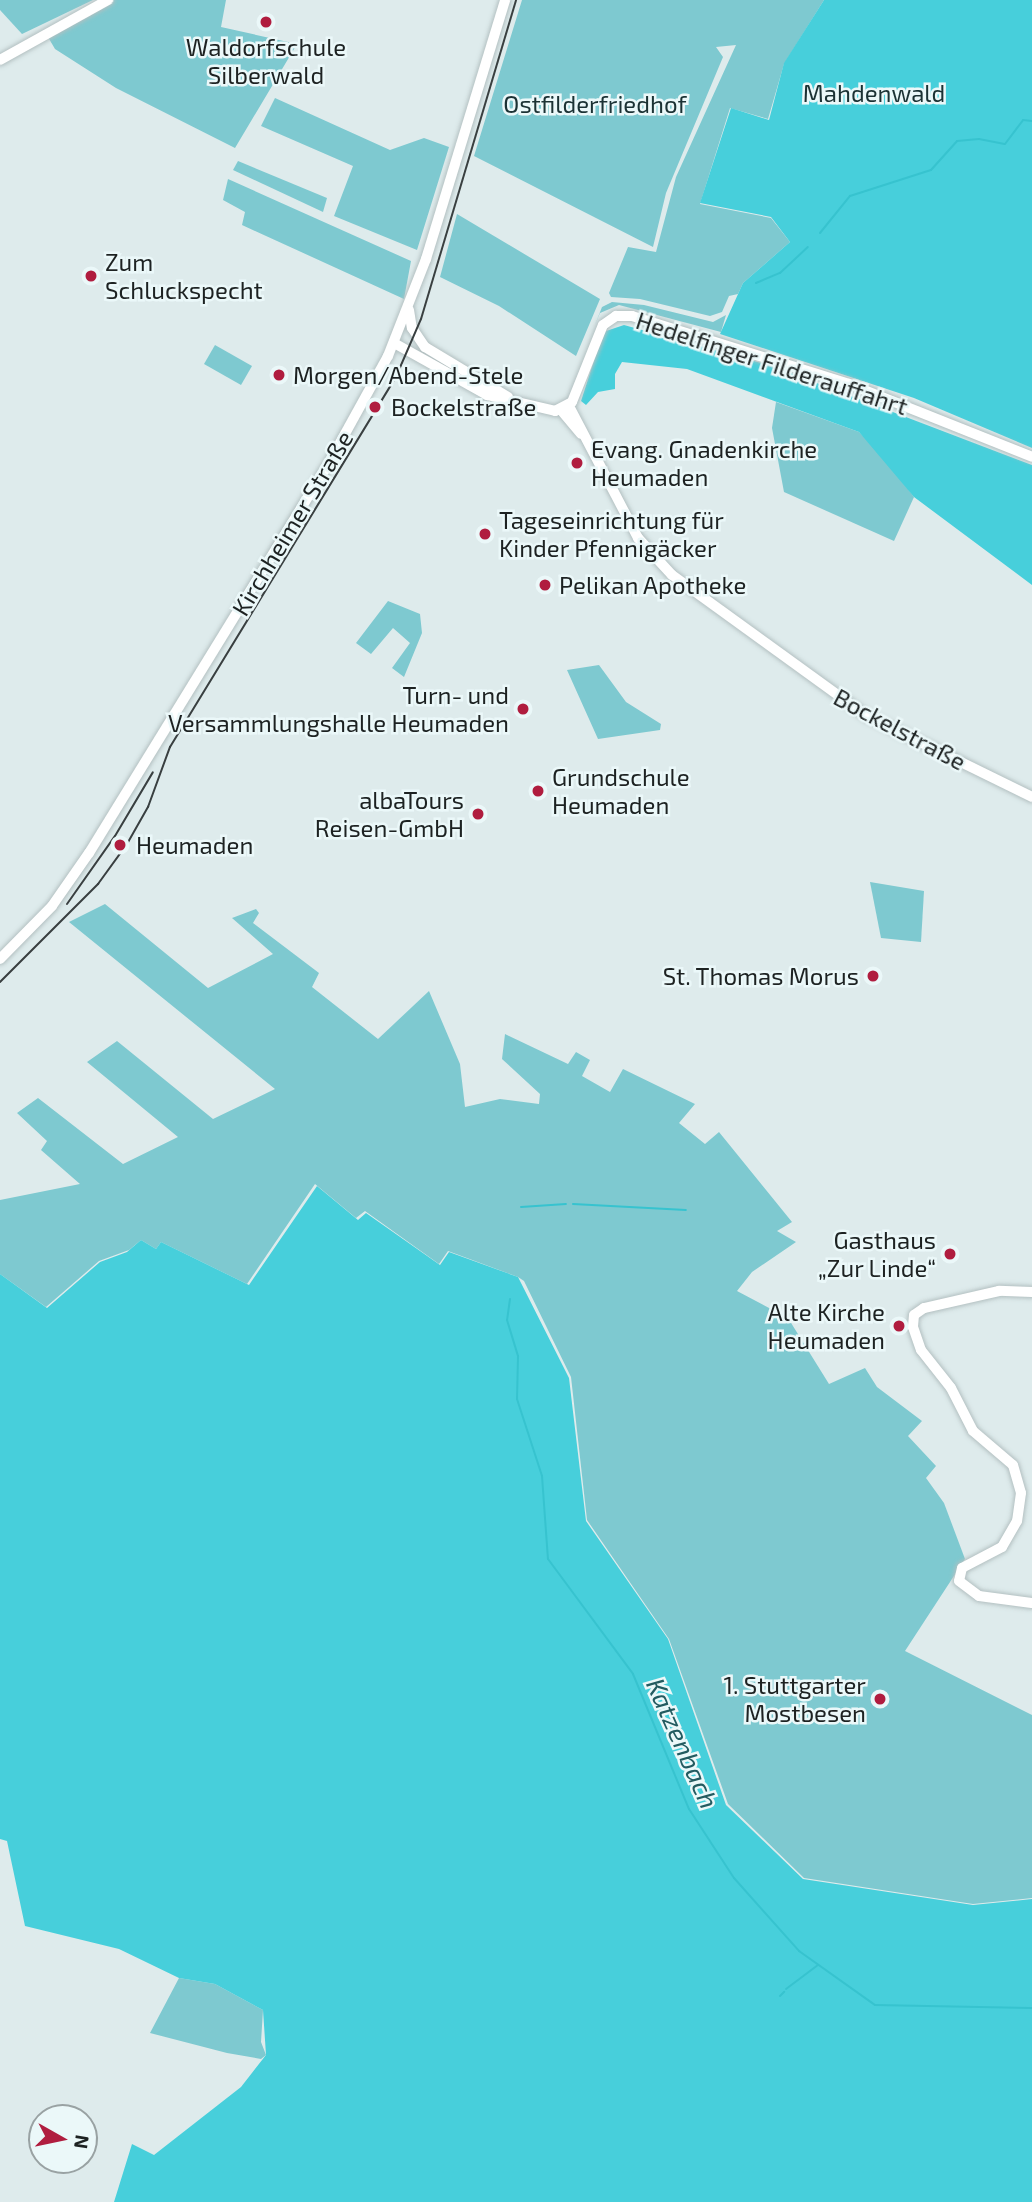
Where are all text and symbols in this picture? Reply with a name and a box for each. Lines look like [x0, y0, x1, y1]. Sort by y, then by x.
marker: Waldorfschule Silberwald [258, 14, 274, 30]
place label: Waldorfschule Silberwald [186, 33, 346, 89]
park label: Mahdenwald [803, 79, 945, 107]
park label: Ostfilderfriedhof [503, 90, 687, 118]
place label: Zum Schluckspecht [105, 248, 263, 304]
marker: Zum Schluckspecht [83, 268, 99, 284]
street label: Hedelfinger Filderauffahrt [632, 305, 912, 421]
place label: Morgen/Abend-Stele [293, 361, 523, 389]
marker: Morgen/Abend-Stele [271, 367, 287, 383]
place label: Bockelstraße [391, 393, 536, 421]
marker: Bockelstraße [365, 397, 385, 417]
street label: Kirchheimer Straße [225, 425, 359, 621]
place label: Evang. Gnadenkirche Heumaden [591, 435, 817, 491]
marker: Evang. Gnadenkirche Heumaden [569, 455, 585, 471]
place label: Tageseinrichtung für Kinder Pfennigäcker [499, 506, 724, 562]
marker: Tageseinrichtung für Kinder Pfennigäcker [477, 526, 493, 542]
place label: Pelikan Apotheke [559, 571, 747, 599]
marker: Pelikan Apotheke [537, 577, 553, 593]
place label: Turn- und Versammlungshalle Heumaden [168, 681, 509, 737]
street label: Bockelstraße [829, 682, 971, 776]
marker: Turn- und Versammlungshalle Heumaden [515, 701, 531, 717]
place label: Grundschule Heumaden [552, 763, 690, 819]
marker: Grundschule Heumaden [530, 783, 546, 799]
place label: albaTours Reisen-GmbH [315, 786, 464, 842]
marker: albaTours Reisen-GmbH [470, 806, 486, 822]
place label: Heumaden [136, 831, 253, 859]
marker: Heumaden [110, 835, 130, 855]
place label: St. Thomas Morus [662, 962, 859, 990]
marker: St. Thomas Morus [865, 968, 881, 984]
place label: Gasthaus „Zur Linde“ [817, 1226, 936, 1282]
marker: Gasthaus „Zur Linde“ [942, 1246, 958, 1262]
place label: Alte Kirche Heumaden [768, 1298, 885, 1354]
marker: Alte Kirche Heumaden [891, 1318, 907, 1334]
place label: 1. Stuttgarter Mostbesen [723, 1671, 866, 1727]
water label: Katzenbach [640, 1673, 726, 1813]
marker: 1. Stuttgarter Mostbesen [872, 1691, 888, 1707]
north arrow [28, 2104, 98, 2174]
text: N [70, 2133, 95, 2151]

